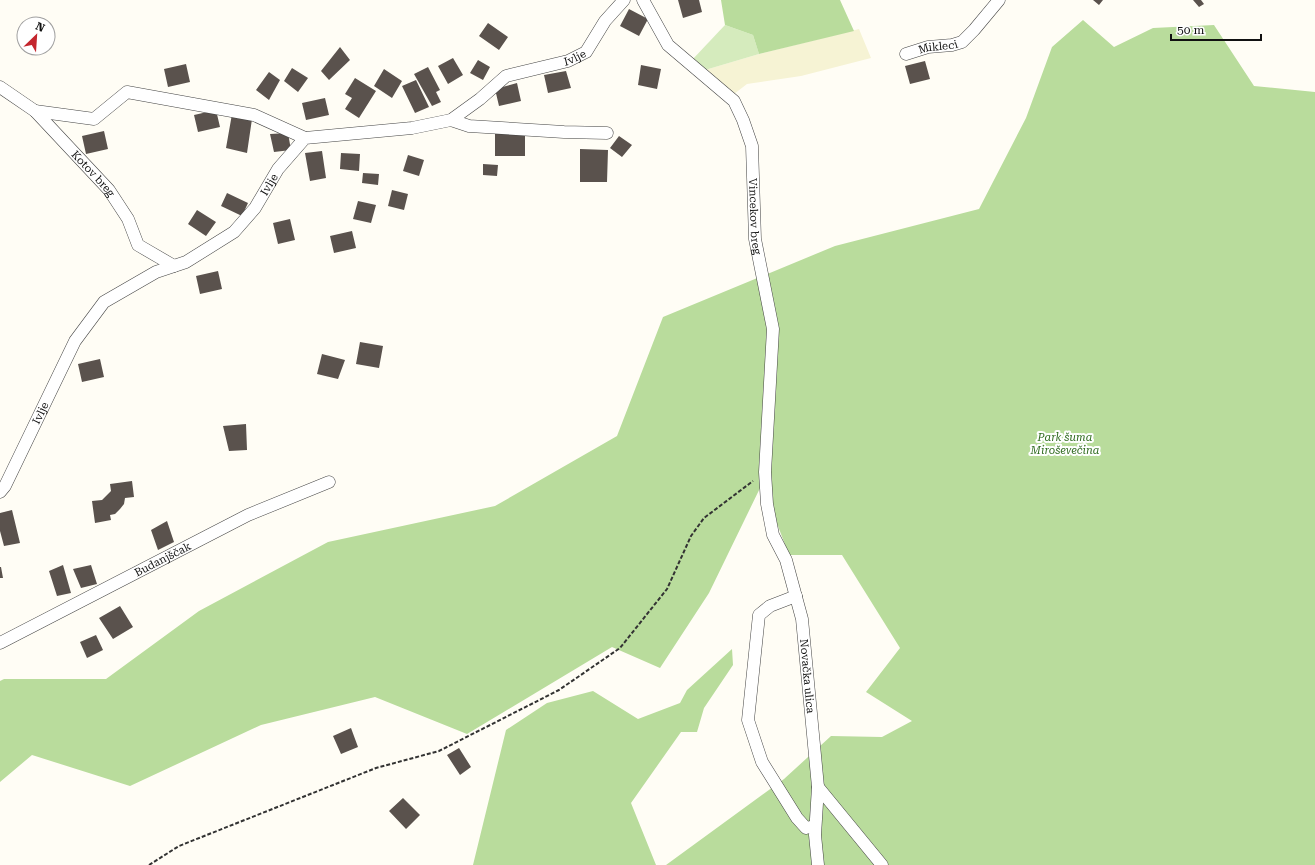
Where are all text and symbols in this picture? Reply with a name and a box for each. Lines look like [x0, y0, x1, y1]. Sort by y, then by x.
north arrow [16, 16, 56, 56]
scale bar [1171, 16, 1261, 42]
text: N [33, 20, 47, 35]
text: 50 m [1177, 23, 1204, 37]
street label: Mikleci [917, 37, 960, 57]
street label: Ivlje [563, 47, 588, 69]
street label: Kotov breg [69, 148, 118, 200]
street label: Ivlje [258, 171, 281, 198]
street label: Vincekov breg [746, 178, 764, 256]
street label: Ivlje [30, 400, 52, 426]
park label: Park šuma Miroševečina [1030, 431, 1100, 457]
street label: Budanjščak [132, 540, 193, 579]
street label: Novačka ulica [797, 638, 817, 714]

